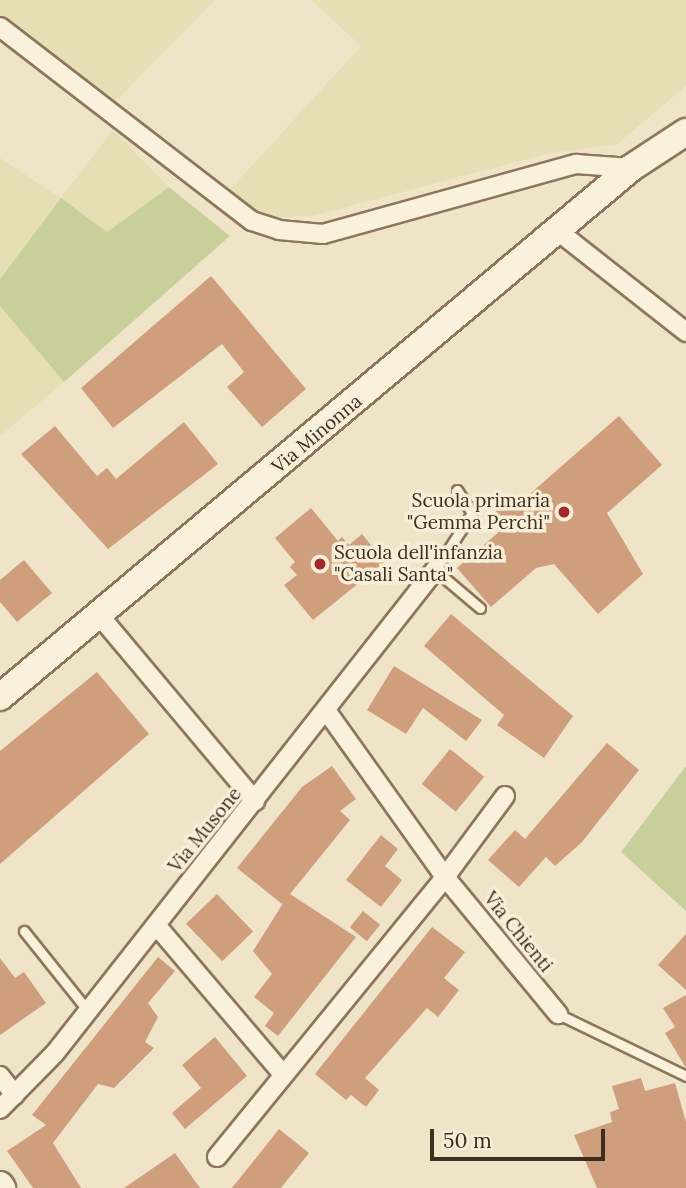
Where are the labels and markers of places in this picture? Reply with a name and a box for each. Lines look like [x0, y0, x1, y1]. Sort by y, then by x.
place label: Scuola primaria "Gemma Perchi" [407, 490, 550, 534]
marker: Scuola primaria "Gemma Perchi" [556, 504, 572, 520]
place label: Scuola dell'infanzia "Casali Santa" [334, 542, 503, 586]
marker: Scuola dell'infanzia "Casali Santa" [312, 556, 328, 572]

